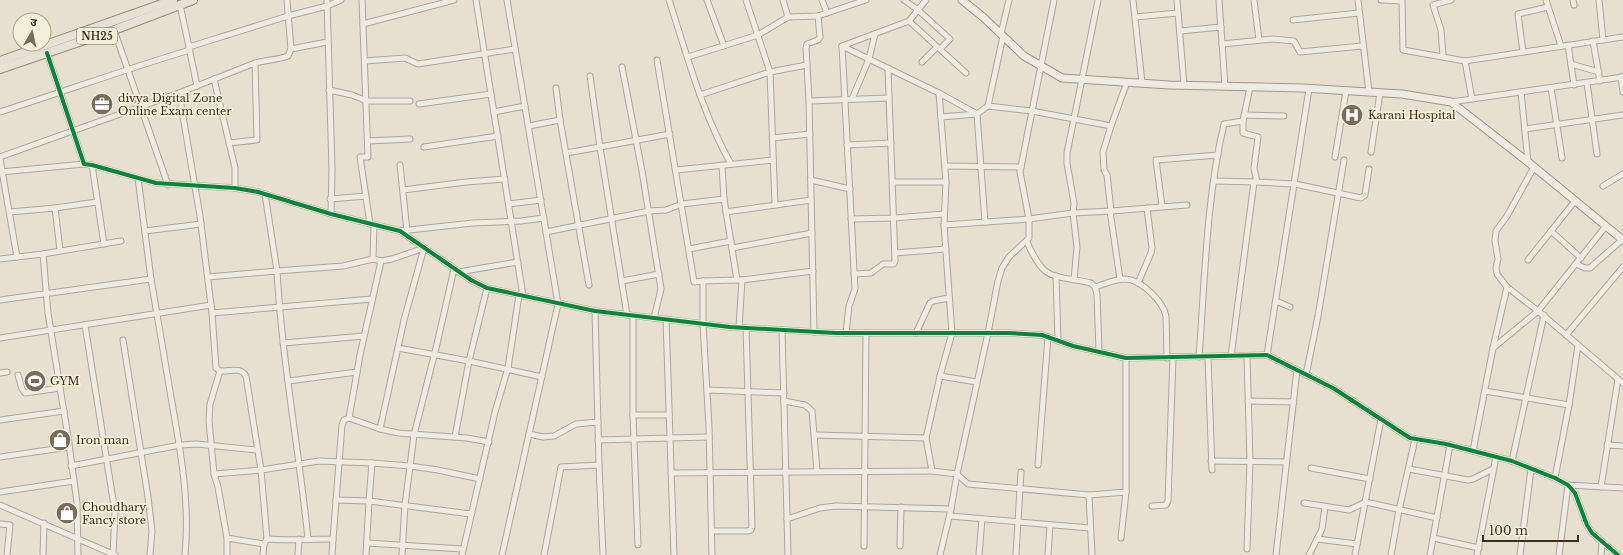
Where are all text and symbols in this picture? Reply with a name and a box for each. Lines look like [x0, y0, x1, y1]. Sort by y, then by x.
north arrow [12, 12, 52, 52]
text: उ [29, 15, 38, 30]
road number: NH25 [77, 28, 117, 44]
office icon: divya Digital Zone Online Exam center [89, 91, 115, 117]
place label: divya Digital Zone Online Exam center [118, 91, 232, 118]
hospital icon: Karani Hospital [1339, 102, 1365, 128]
place label: Karani Hospital [1368, 108, 1456, 122]
sports icon: GYM [22, 368, 48, 394]
place label: GYM [50, 374, 80, 388]
shop icon: Iron man [47, 427, 73, 453]
place label: Iron man [76, 433, 130, 447]
shop icon: Choudhary Fancy store [54, 500, 80, 526]
place label: Choudhary Fancy store [82, 500, 146, 527]
scale bar [1483, 517, 1578, 543]
text: 100 m [1489, 523, 1528, 538]

